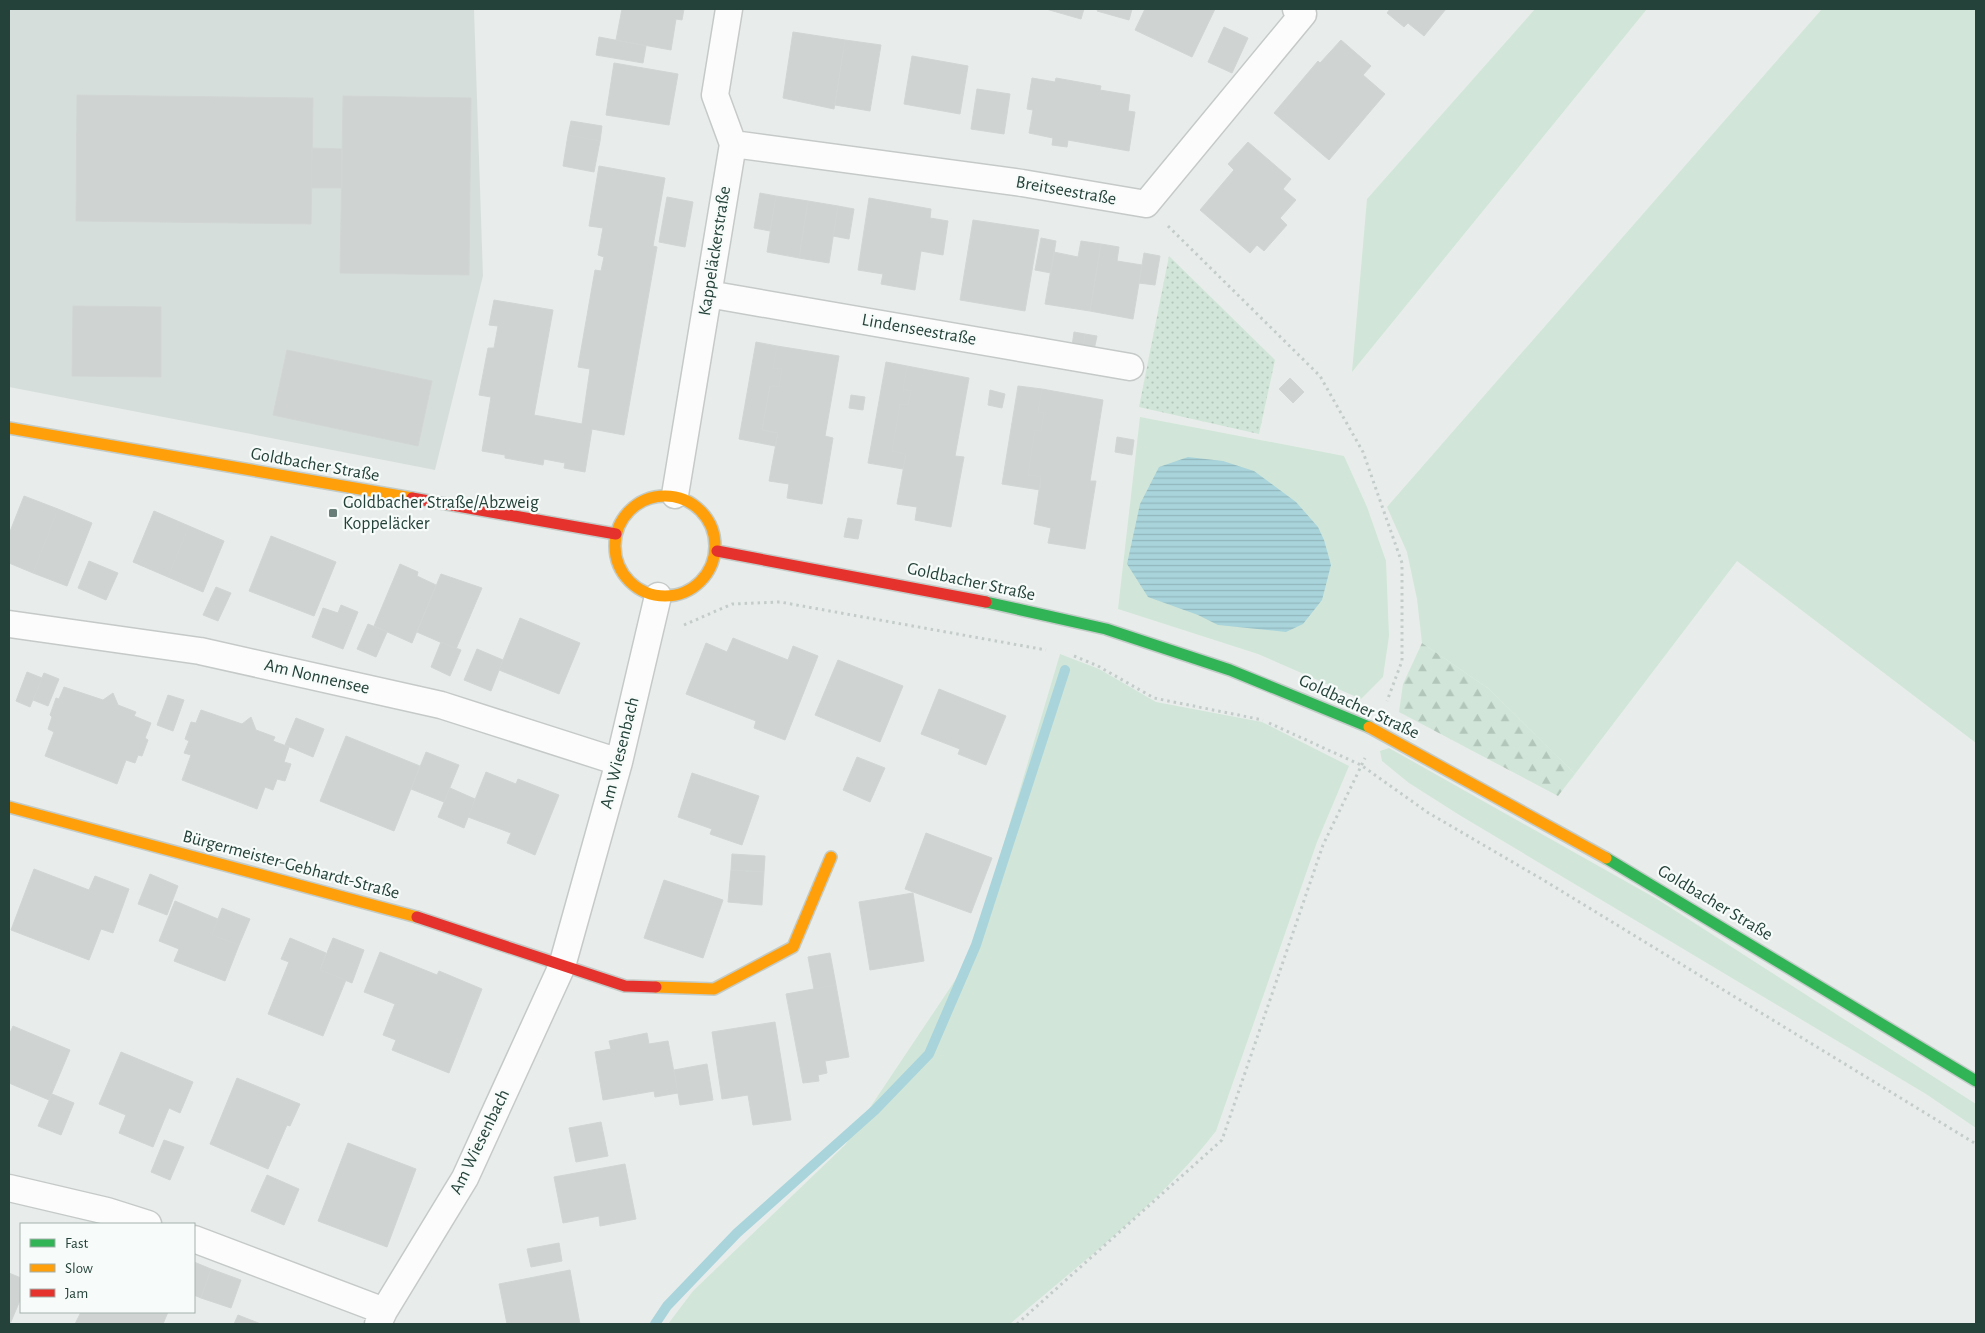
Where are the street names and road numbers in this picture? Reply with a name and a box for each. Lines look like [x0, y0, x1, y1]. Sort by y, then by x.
street label: Breitseestraße [1014, 173, 1118, 209]
street label: Kappeläckerstraße [696, 185, 734, 317]
street label: Lindenseestraße [860, 311, 978, 349]
street label: Goldbacher Straße [249, 445, 381, 485]
street label: Goldbacher Straße [905, 560, 1037, 604]
street label: Am Nonnensee [263, 656, 371, 698]
street label: Goldbacher Straße [1296, 671, 1422, 743]
street label: Am Wiesenbach [597, 695, 643, 811]
street label: Bürgermeister-Gebhardt-Straße [181, 827, 401, 903]
street label: Goldbacher Straße [1654, 862, 1776, 944]
street label: Am Wiesenbach [447, 1087, 513, 1197]

